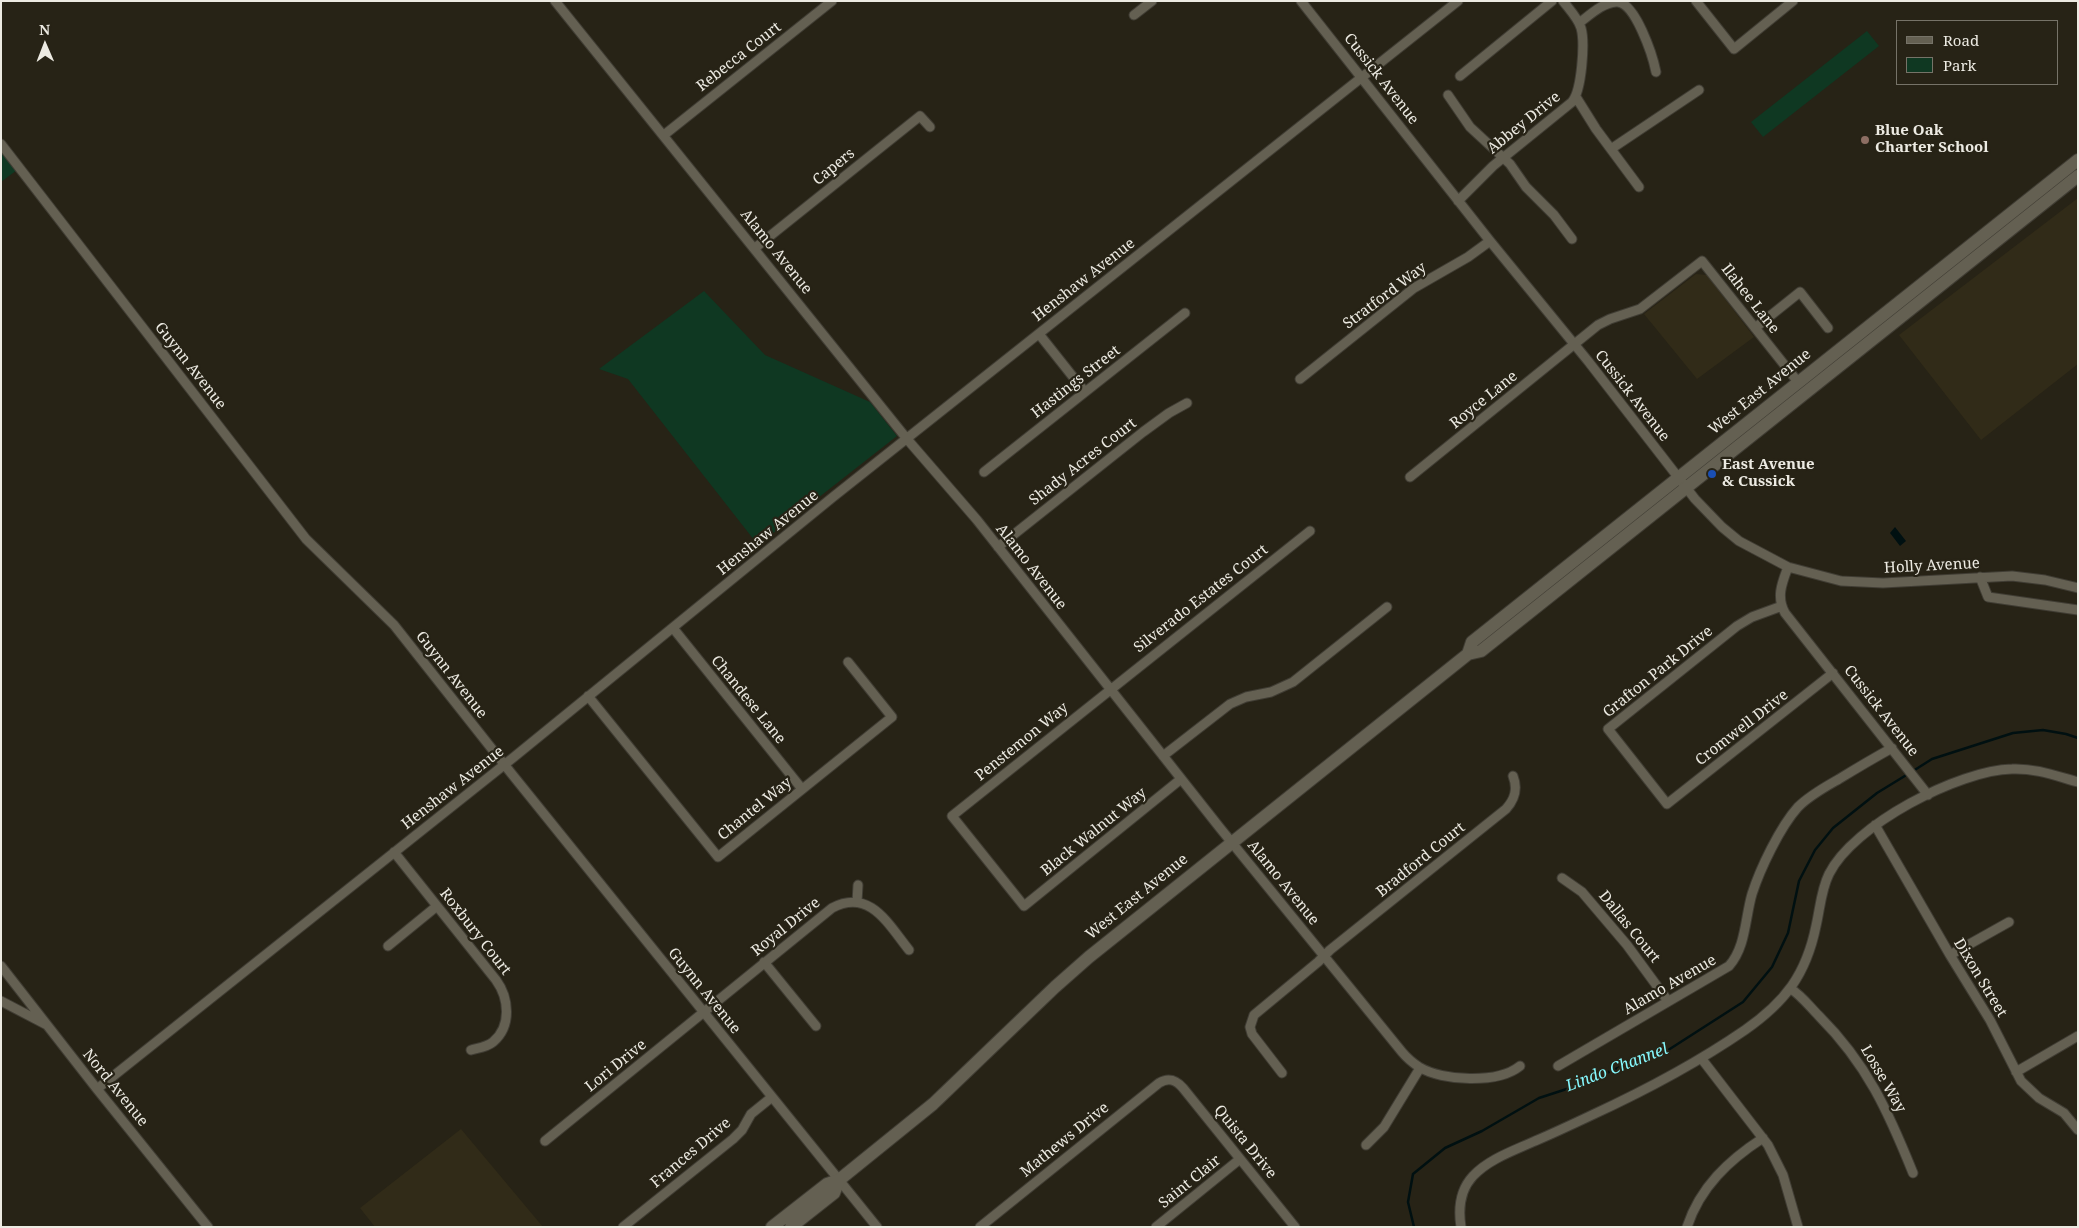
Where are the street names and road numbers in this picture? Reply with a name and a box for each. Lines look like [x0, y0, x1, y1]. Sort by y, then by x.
street label: Rebecca Court [693, 19, 785, 95]
street label: Cussick Avenue [1340, 30, 1422, 128]
street label: Abbey Drive [1484, 88, 1564, 158]
street label: Capers [809, 145, 859, 189]
street label: Alamo Avenue [736, 206, 816, 298]
street label: Henshaw Avenue [1029, 234, 1139, 326]
street label: Stratford Way [1340, 259, 1430, 333]
street label: Ilahee Lane [1717, 261, 1783, 337]
street label: Guynn Avenue [150, 319, 230, 413]
street label: Hastings Street [1028, 342, 1124, 422]
street label: West East Avenue [1705, 345, 1815, 439]
street label: Cussick Avenue [1591, 347, 1673, 445]
street label: Royce Lane [1447, 367, 1521, 433]
street label: Shady Acres Court [1026, 415, 1140, 509]
street label: Henshaw Avenue [714, 487, 822, 579]
street label: Alamo Avenue [992, 520, 1070, 614]
street label: Silverado Estates Court [1131, 541, 1271, 657]
street label: Holly Avenue [1884, 555, 1980, 577]
street label: Grafton Park Drive [1600, 622, 1716, 722]
street label: Guynn Avenue [411, 628, 491, 722]
street label: Chandese Lane [707, 652, 789, 748]
street label: Cussick Avenue [1840, 662, 1922, 760]
street label: Cromwell Drive [1692, 686, 1792, 770]
street label: Penstemon Way [972, 699, 1072, 785]
street label: Henshaw Avenue [398, 742, 508, 834]
street label: Chantel Way [714, 774, 796, 844]
street label: Black Walnut Way [1038, 784, 1150, 880]
street label: Bradford Court [1373, 819, 1469, 901]
street label: Alamo Avenue [1243, 837, 1323, 929]
street label: West East Avenue [1082, 850, 1192, 944]
street label: Roxbury Court [436, 885, 514, 979]
street label: Dallas Court [1594, 887, 1664, 967]
street label: Royal Drive [748, 894, 824, 960]
street label: Dixon Street [1950, 935, 2010, 1021]
street label: Guynn Avenue [664, 944, 744, 1038]
street label: Alamo Avenue [1620, 951, 1720, 1019]
street label: Lori Drive [582, 1036, 650, 1096]
street label: Losse Way [1857, 1042, 1909, 1116]
street label: Nord Avenue [78, 1046, 152, 1130]
street label: Mathews Drive [1017, 1099, 1113, 1181]
street label: Quista Drive [1210, 1102, 1280, 1182]
street label: Frances Drive [647, 1114, 735, 1192]
street label: Saint Clair [1155, 1152, 1225, 1212]

